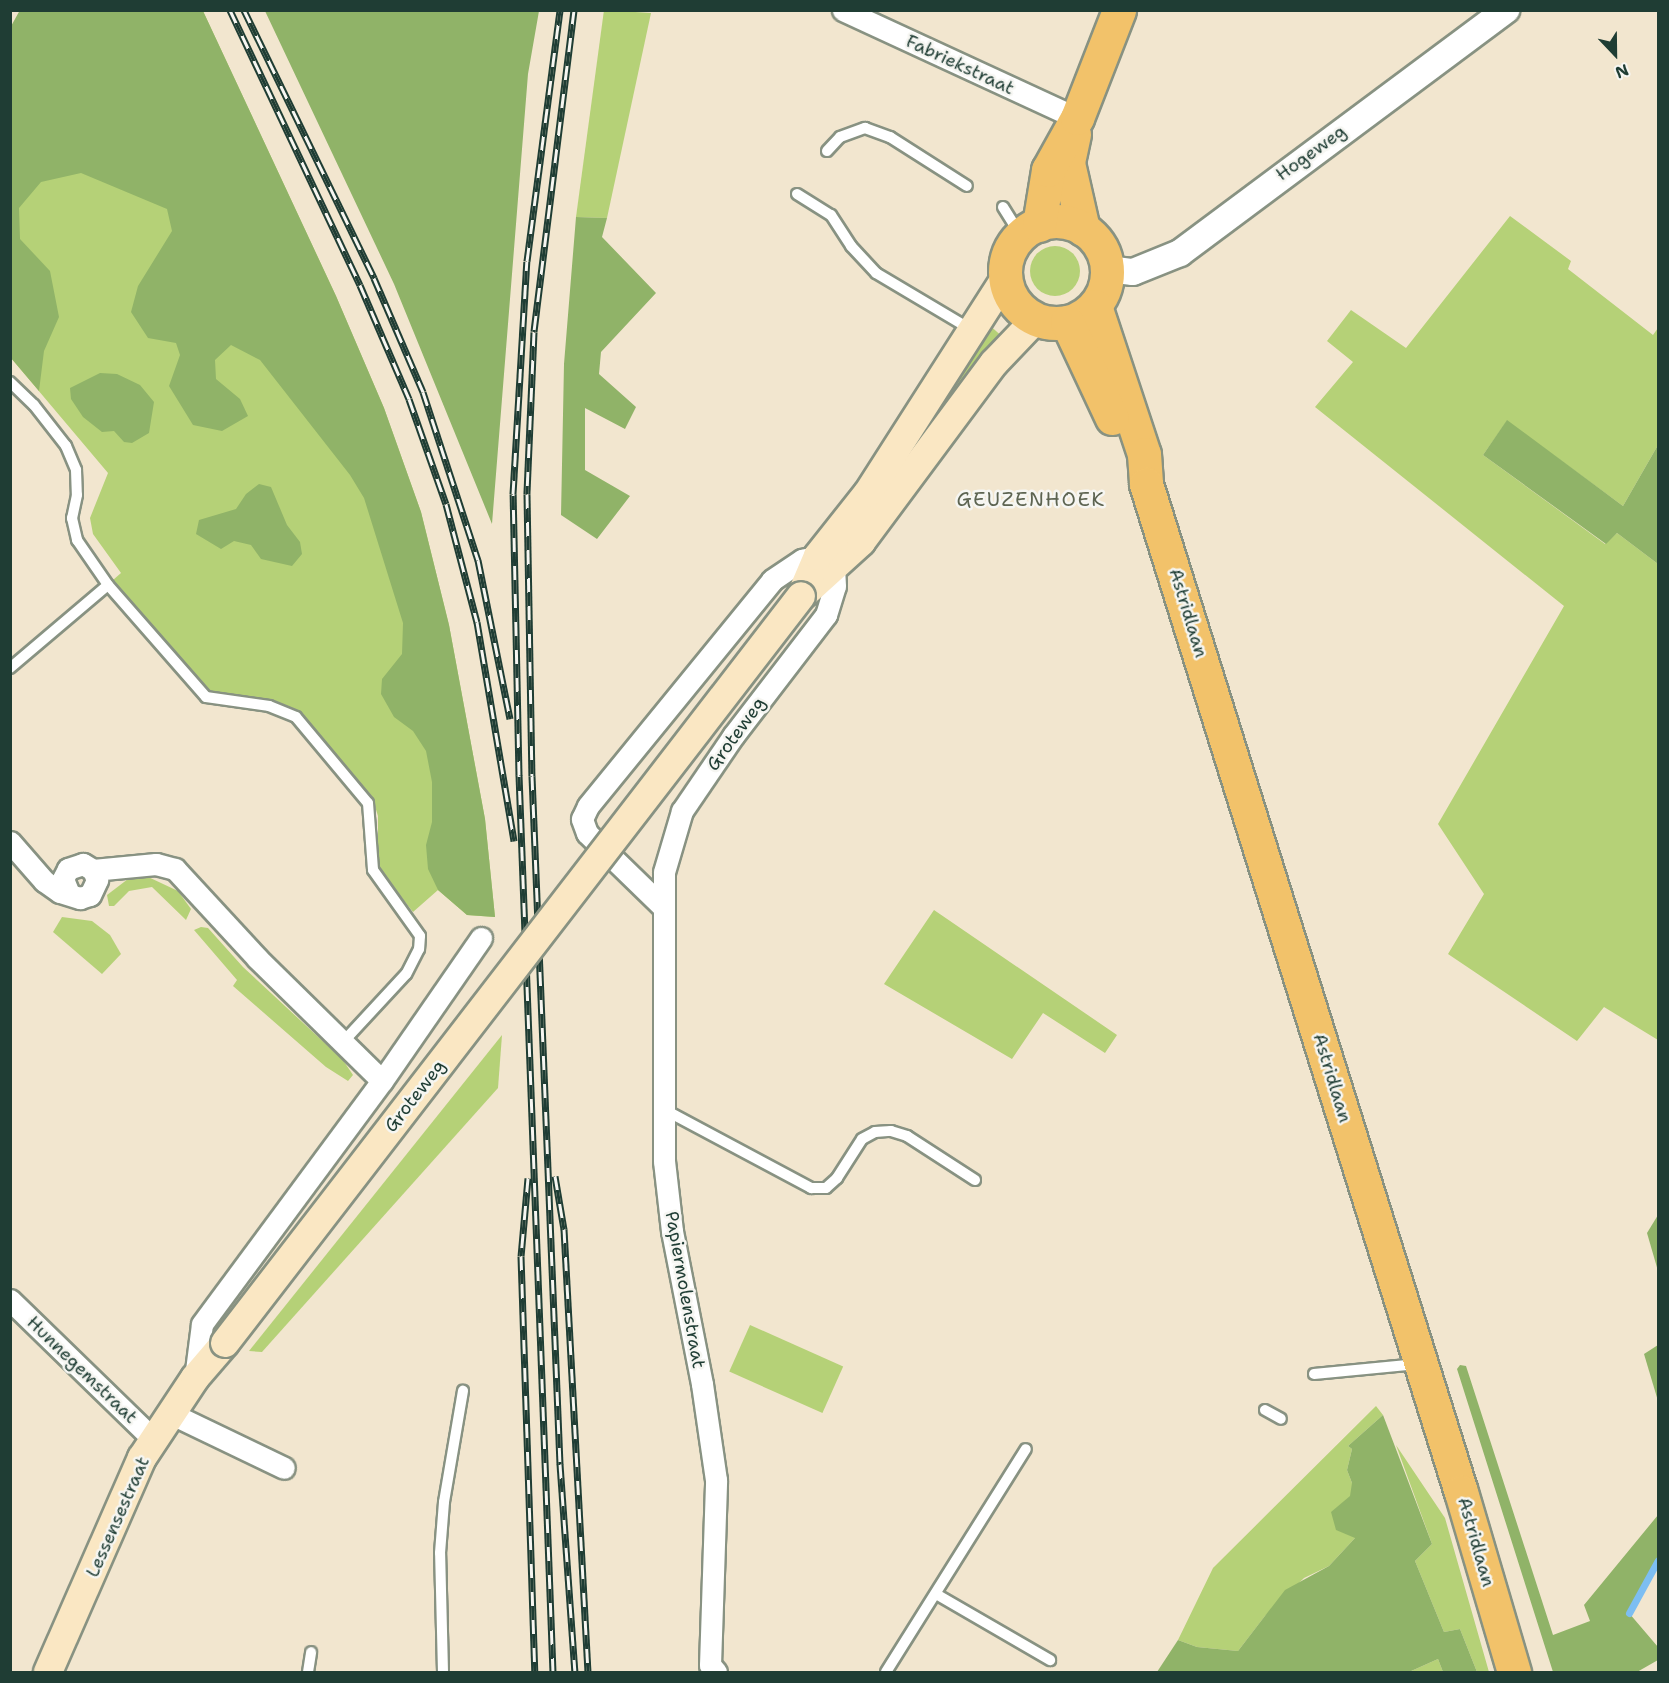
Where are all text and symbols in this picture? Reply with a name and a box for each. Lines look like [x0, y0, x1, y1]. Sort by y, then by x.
north arrow [1585, 24, 1645, 84]
street label: Fabriekstraat [902, 30, 1018, 100]
text: N [1612, 59, 1632, 83]
street label: Hogeweg [1272, 120, 1350, 186]
district label: GEUZENHOEK [956, 487, 1106, 511]
street label: Astridlaan [1164, 566, 1212, 660]
street label: Groteweg [702, 693, 770, 775]
street label: Astridlaan [1308, 1031, 1356, 1125]
street label: Groteweg [380, 1056, 450, 1136]
street label: Papiermolenstraat [661, 1210, 709, 1370]
street label: Hunnegemstraat [22, 1312, 142, 1428]
street label: Lessensestraat [82, 1453, 154, 1581]
street label: Astridlaan [1453, 1495, 1499, 1589]

